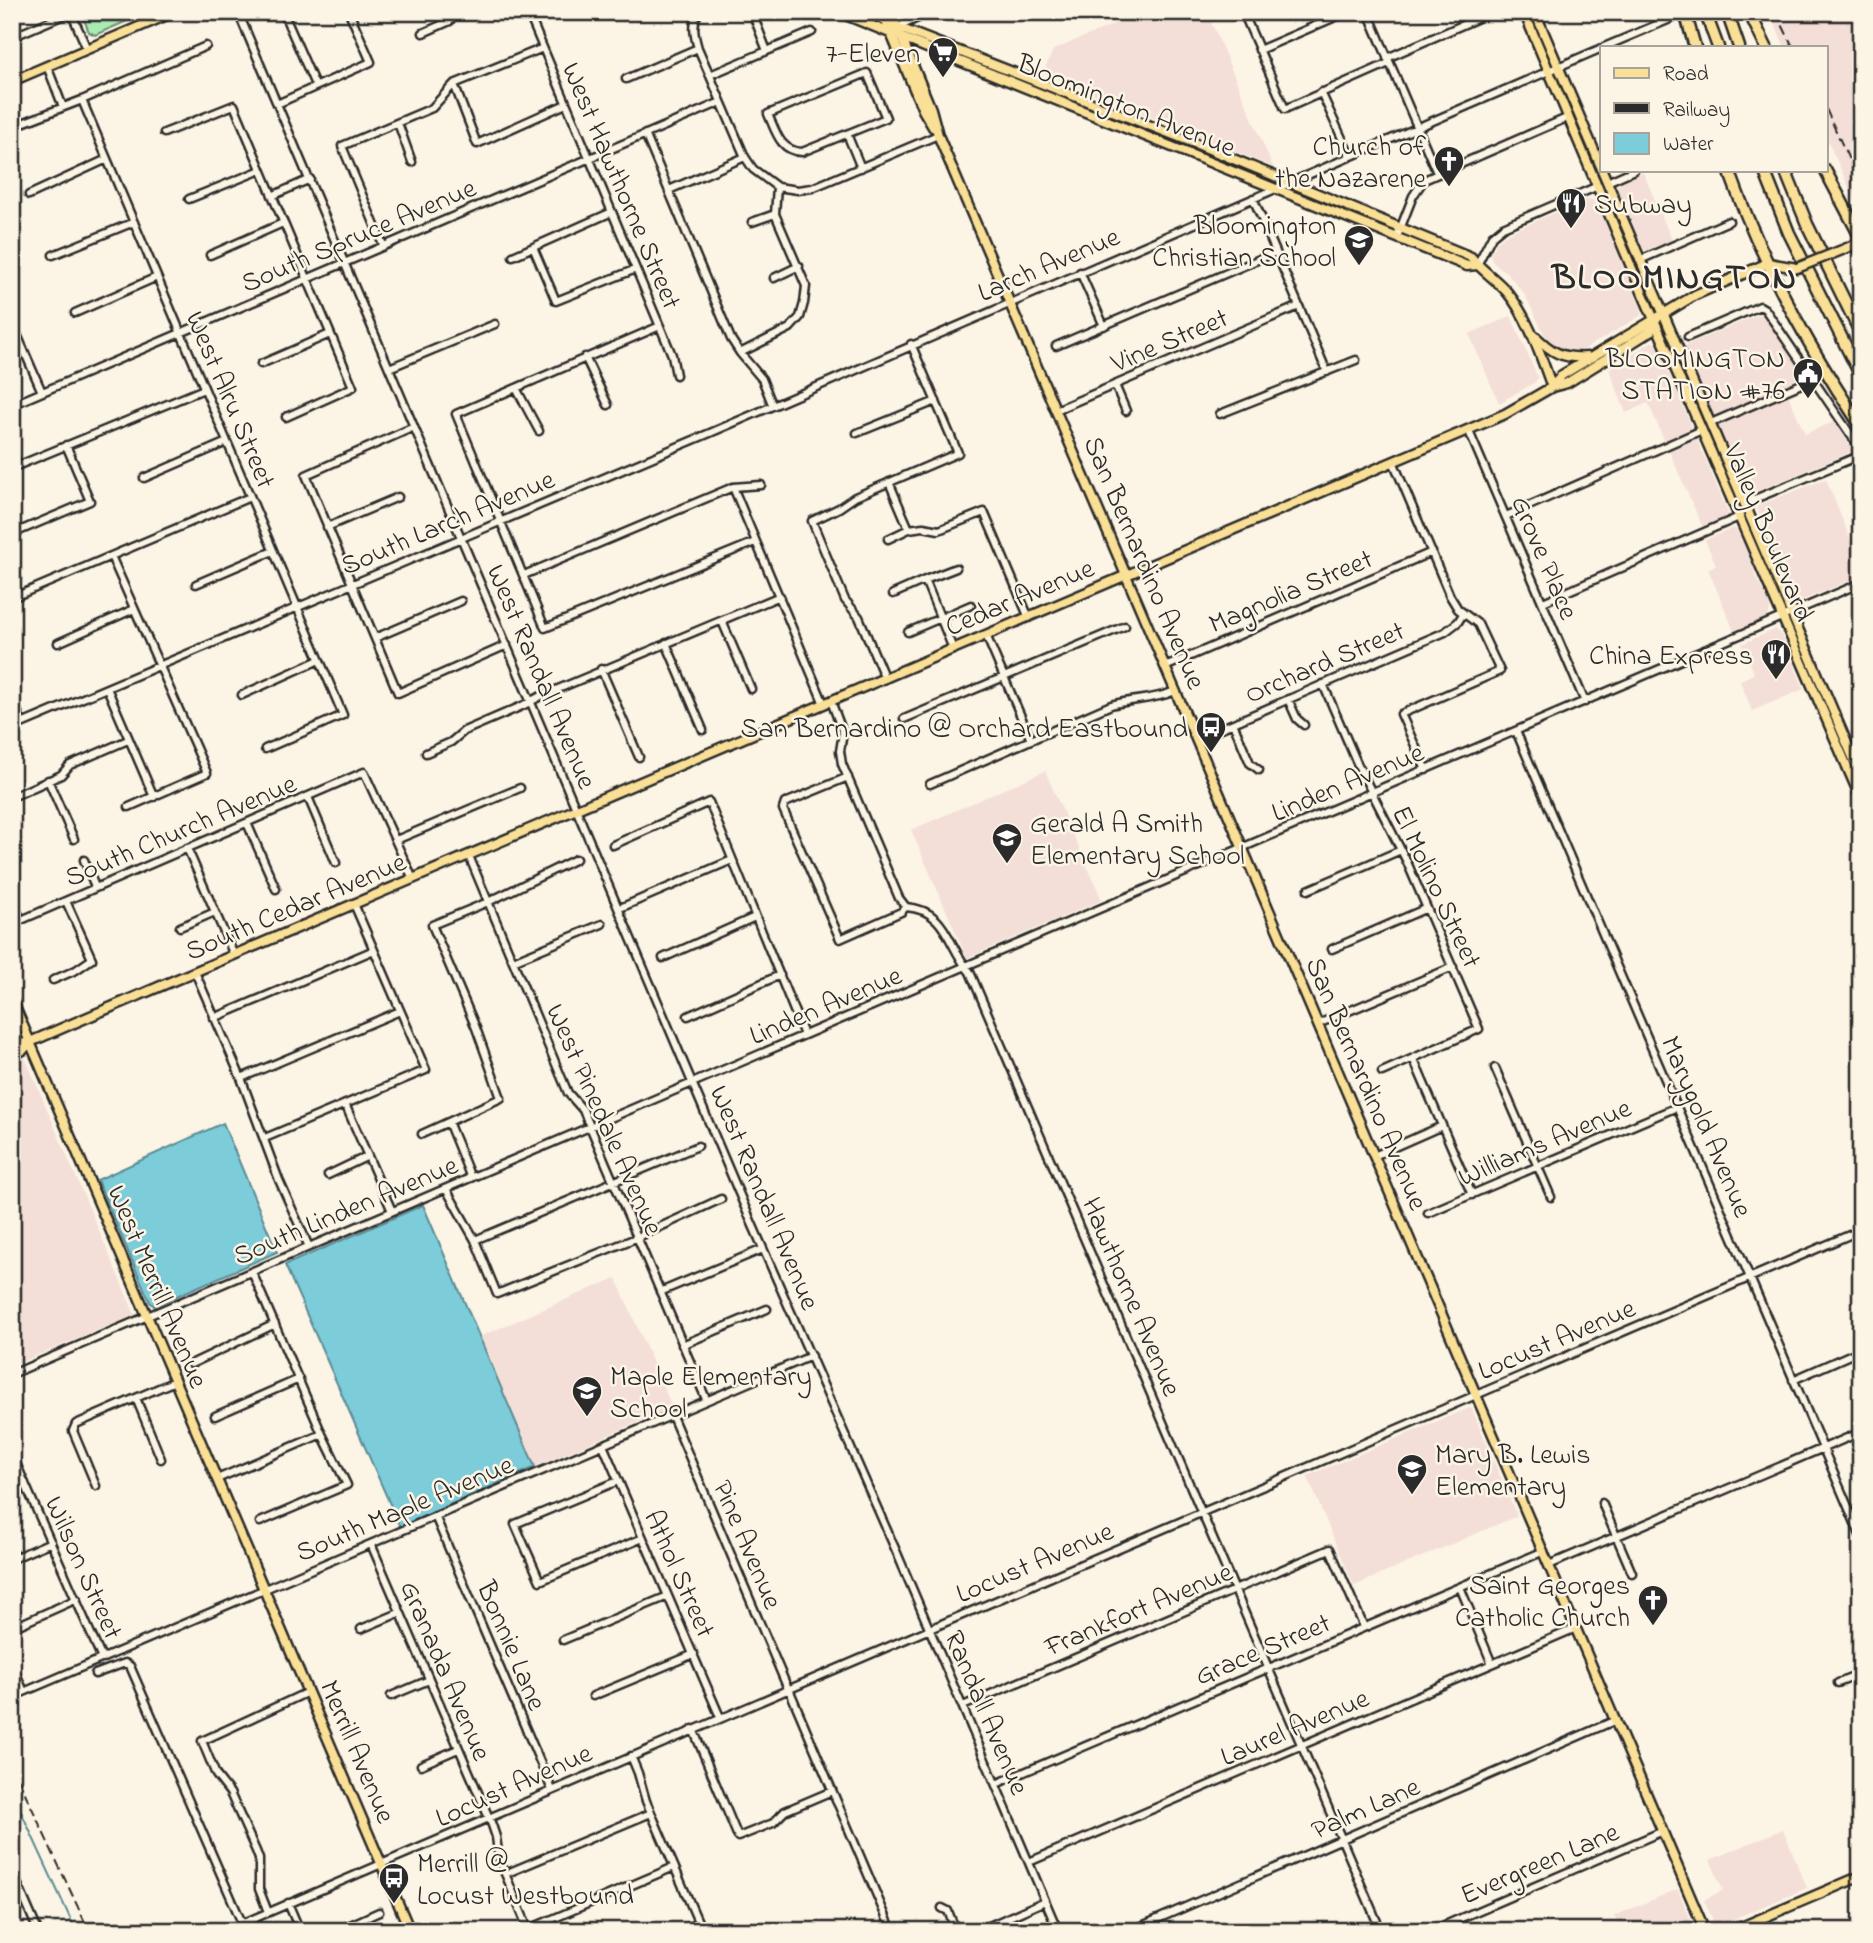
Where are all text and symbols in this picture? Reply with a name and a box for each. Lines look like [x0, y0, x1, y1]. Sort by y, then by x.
place label: 7-Eleven [826, 35, 920, 76]
supermarket icon: 7-Eleven [926, 35, 960, 79]
street label: Bloomington Avenue [1009, 44, 1242, 170]
legend [1600, 46, 1828, 172]
street label: West Hawthorne Street [549, 57, 690, 316]
text: Road [1663, 60, 1709, 90]
text: Railway [1663, 96, 1730, 128]
place label: Church of the Nazarene [1275, 128, 1426, 201]
text: Water [1663, 130, 1714, 160]
church icon: Church of the Nazarene [1432, 144, 1466, 188]
street label: South Spruce Avenue [236, 169, 484, 305]
restaurant icon: Subway [1554, 186, 1588, 230]
place label: Subway [1594, 186, 1692, 227]
place label: Bloomington Christian School [1152, 207, 1336, 280]
street label: Larch Avenue [972, 218, 1127, 315]
school or university icon: Bloomington Christian School [1342, 223, 1376, 267]
district label: BLOOMINGTON [1550, 254, 1798, 305]
street label: Vine Street [1105, 299, 1235, 386]
street label: West Alru Street [173, 305, 285, 495]
place label: BLOOMINGTON STATION #76 [1605, 340, 1785, 413]
public building icon: BLOOMINGTON STATION #76 [1791, 356, 1825, 400]
street label: San Bernardino Avenue [1071, 430, 1215, 697]
street label: Valley Boulevard [1710, 437, 1823, 629]
street label: South Larch Avenue [335, 460, 562, 588]
street label: Grove Place [1498, 490, 1587, 627]
street label: Magnolia Street [1203, 540, 1380, 646]
street label: Cedar Avenue [940, 549, 1102, 649]
street label: West Randall Avenue [474, 559, 606, 796]
street label: Orchard Street [1239, 612, 1412, 716]
place label: China Express [1589, 637, 1753, 678]
restaurant icon: China Express [1759, 637, 1793, 681]
place label: San Bernardino @ Orchard Eastbound [741, 710, 1188, 751]
bus stop icon: San Bernardino @ Orchard Eastbound [1194, 710, 1228, 754]
street label: Linden Avenue [1266, 734, 1431, 835]
street label: South Church Avenue [59, 765, 304, 900]
street label: El Molino Street [1379, 799, 1490, 975]
place label: Gerald A Smith Elementary School [1030, 805, 1245, 878]
school or university icon: Gerald A Smith Elementary School [990, 821, 1024, 865]
street label: South Cedar Avenue [180, 843, 414, 973]
street label: San Bernardino Avenue [1293, 951, 1437, 1218]
street label: Linden Avenue [744, 957, 909, 1058]
street label: West Pinedale Avenue [533, 998, 672, 1243]
street label: Marygold Avenue [1648, 1030, 1762, 1225]
street label: West Randall Avenue [697, 1080, 829, 1317]
street label: Williams Avenue [1452, 1089, 1639, 1199]
street label: South Linden Avenue [228, 1146, 465, 1278]
street label: West Merrill Avenue [95, 1179, 217, 1396]
street label: Hawthorne Avenue [1069, 1191, 1190, 1404]
street label: Locust Avenue [1472, 1289, 1643, 1393]
place label: Maple Elementary School [610, 1358, 812, 1431]
school or university icon: Maple Elementary School [570, 1374, 604, 1418]
place label: Mary B. Lewis Elementary [1435, 1436, 1591, 1509]
street label: South Maple Avenue [290, 1446, 521, 1575]
school or university icon: Mary B. Lewis Elementary [1395, 1452, 1429, 1496]
street label: Pine Avenue [700, 1474, 792, 1617]
street label: Wilson Street [32, 1490, 132, 1647]
street label: Athol Street [631, 1504, 724, 1645]
street label: Locust Avenue [950, 1512, 1121, 1616]
street label: Frankfort Avenue [1038, 1553, 1240, 1670]
place label: Saint Georges Catholic Church [1455, 1567, 1630, 1640]
street label: Bonnie Lane [464, 1574, 556, 1718]
street label: Granada Avenue [387, 1575, 500, 1768]
church icon: Saint Georges Catholic Church [1636, 1583, 1670, 1627]
street label: Grace Street [1189, 1604, 1338, 1698]
street label: Randall Avenue [932, 1625, 1038, 1803]
street label: Merrill Avenue [307, 1674, 405, 1831]
street label: Laurel Avenue [1215, 1679, 1377, 1779]
street label: Locust Avenue [429, 1734, 600, 1840]
street label: Palm Lane [1306, 1768, 1428, 1852]
street label: Evergreen Lane [1455, 1813, 1627, 1917]
place label: Merrill @ Locust Westbound [417, 1845, 634, 1918]
bus stop icon: Merrill @ Locust Westbound [377, 1861, 411, 1905]

